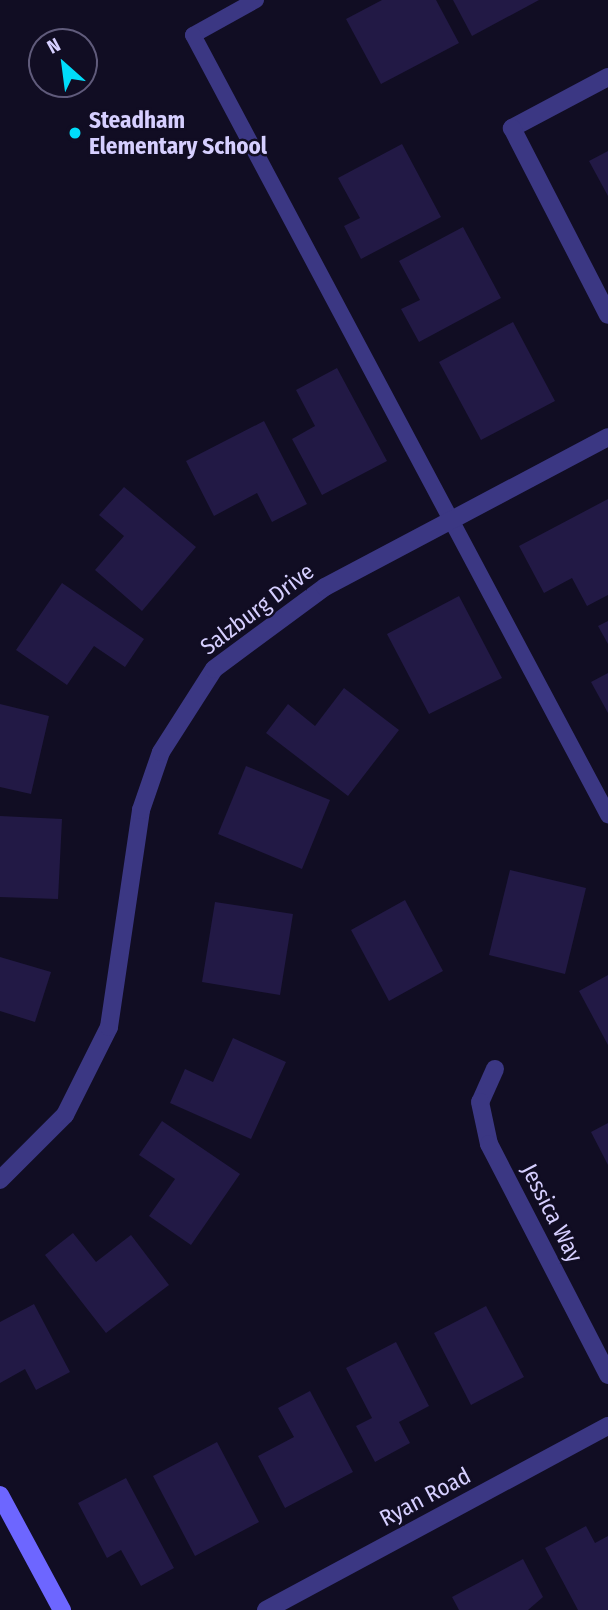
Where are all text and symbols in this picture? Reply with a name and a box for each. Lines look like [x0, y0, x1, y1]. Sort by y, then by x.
north arrow [28, 28, 98, 98]
text: N [43, 33, 64, 59]
place label: Steadham Elementary School [89, 106, 267, 160]
marker: Steadham Elementary School [67, 125, 83, 141]
street label: Salzburg Drive [195, 557, 319, 661]
street label: Jessica Way [515, 1159, 589, 1267]
street label: Ryan Road [375, 1462, 475, 1532]

